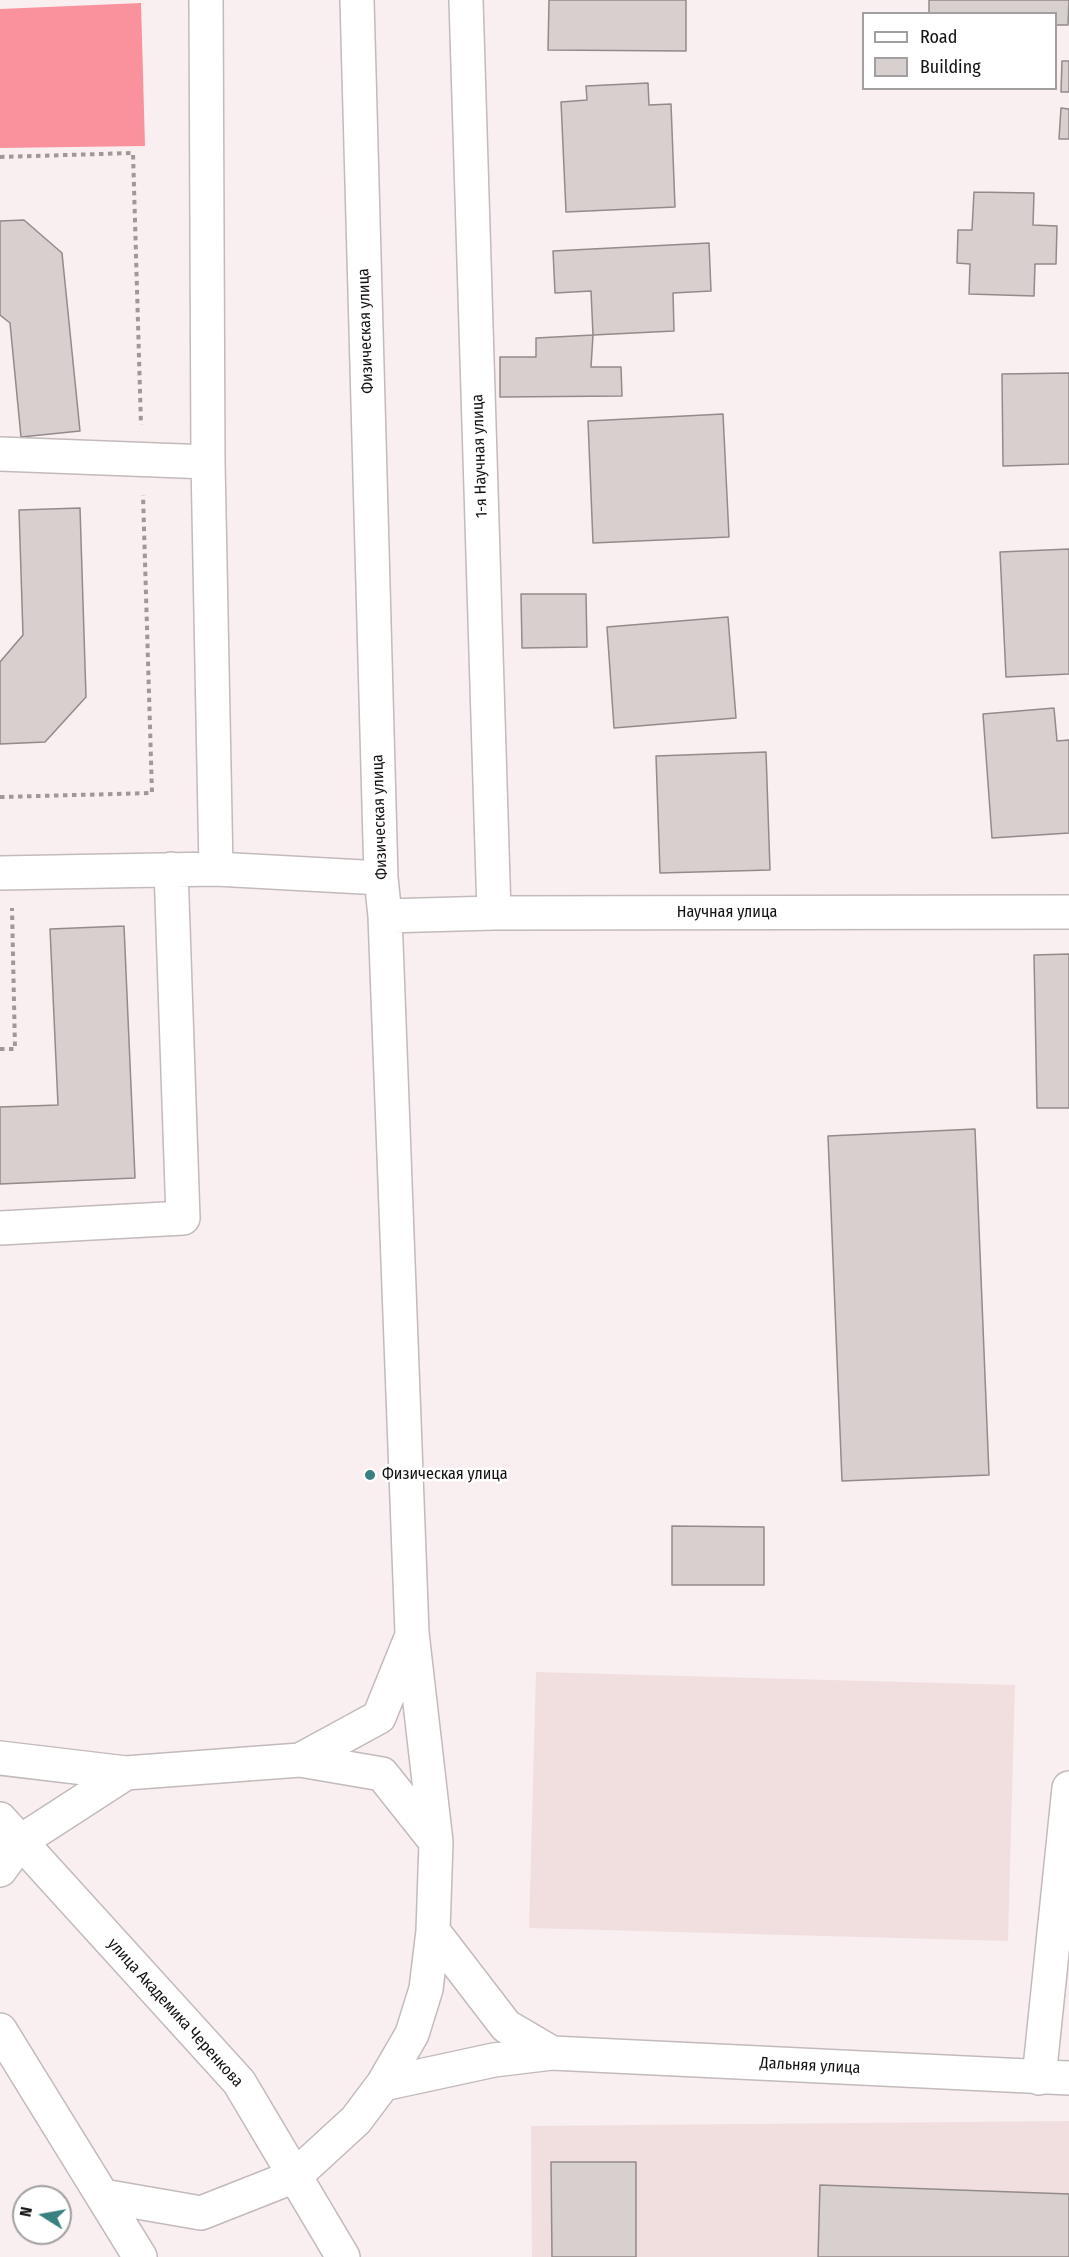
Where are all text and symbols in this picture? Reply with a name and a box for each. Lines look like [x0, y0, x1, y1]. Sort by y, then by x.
legend [862, 12, 1057, 90]
text: Road [920, 26, 957, 48]
text: Building [920, 56, 981, 78]
street label: Физическая улица [354, 268, 378, 394]
street label: 1-я Научная улица [468, 394, 492, 518]
street label: Физическая улица [368, 754, 392, 880]
street label: Научная улица [677, 903, 777, 923]
place label: Физическая улица [382, 1465, 508, 1485]
marker: Физическая улица [363, 1468, 377, 1482]
street label: улица Академика Черенкова [103, 1935, 247, 2091]
street label: Дальняя улица [759, 2054, 861, 2078]
north arrow [12, 2185, 72, 2245]
text: N [16, 2205, 36, 2218]

